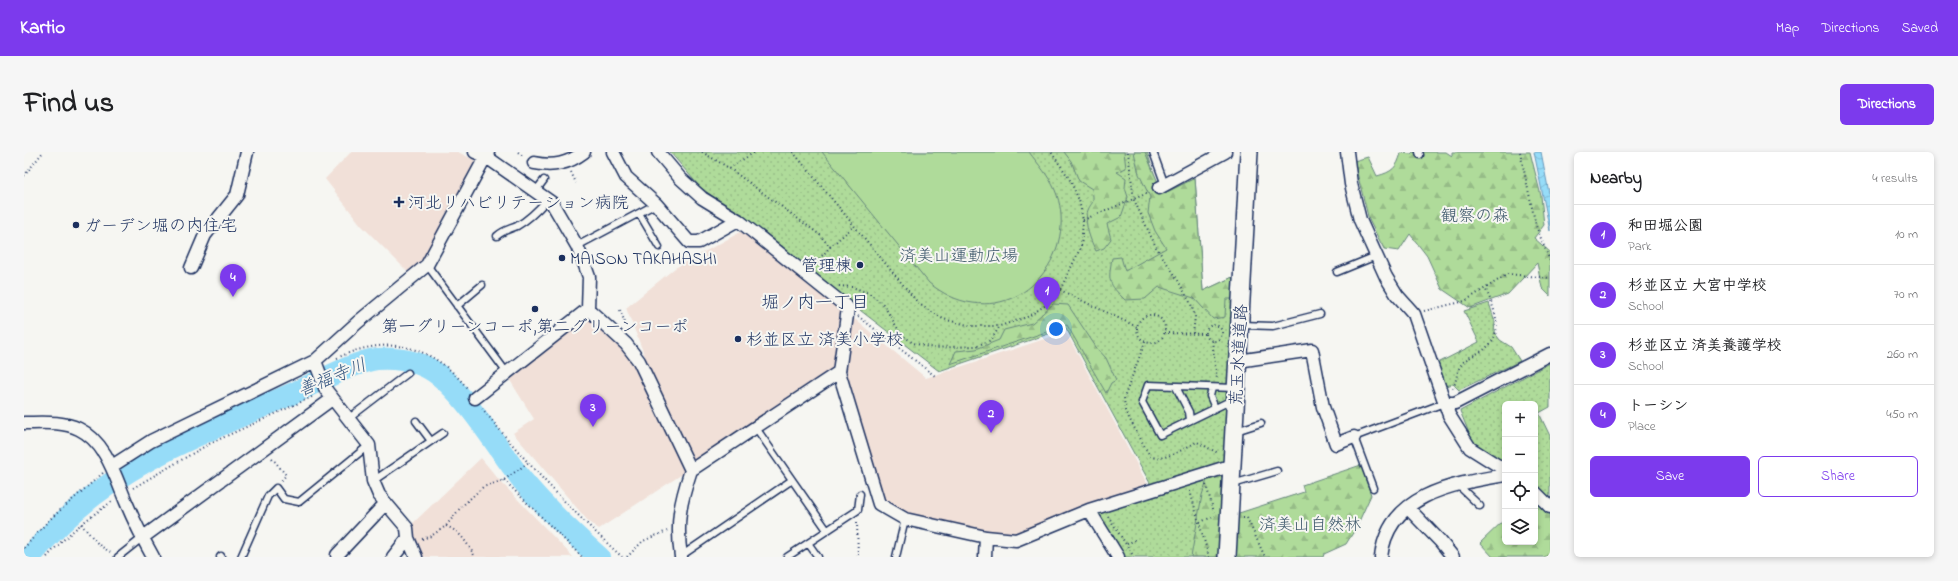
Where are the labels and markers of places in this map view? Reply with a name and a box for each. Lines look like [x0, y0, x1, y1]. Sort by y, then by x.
place label: 河北リハビリテーション病院 [408, 191, 629, 216]
marker: 河北リハビリテーション病院 [393, 196, 405, 208]
place label: ガーデン堀の内住宅 [84, 214, 237, 239]
marker: ガーデン堀の内住宅 [71, 220, 81, 230]
place label: MAISON TAKAHASHI [570, 247, 717, 272]
marker: MAISON TAKAHASHI [557, 253, 567, 263]
place label: 管理棟 [801, 254, 852, 279]
marker: 管理棟 [855, 260, 865, 270]
pin: 4 [220, 264, 246, 297]
pin: 1 [1034, 277, 1060, 310]
marker: 第一グリーンコーポ,第二グリーンコーポ [530, 304, 540, 314]
place label: 第一グリーンコーポ,第二グリーンコーポ [382, 315, 688, 340]
place label: 杉並区立 済美小学校 [746, 328, 903, 353]
marker: 杉並区立 済美小学校 [733, 334, 743, 344]
pin: 3 [580, 394, 606, 427]
pin: 2 [978, 400, 1004, 433]

